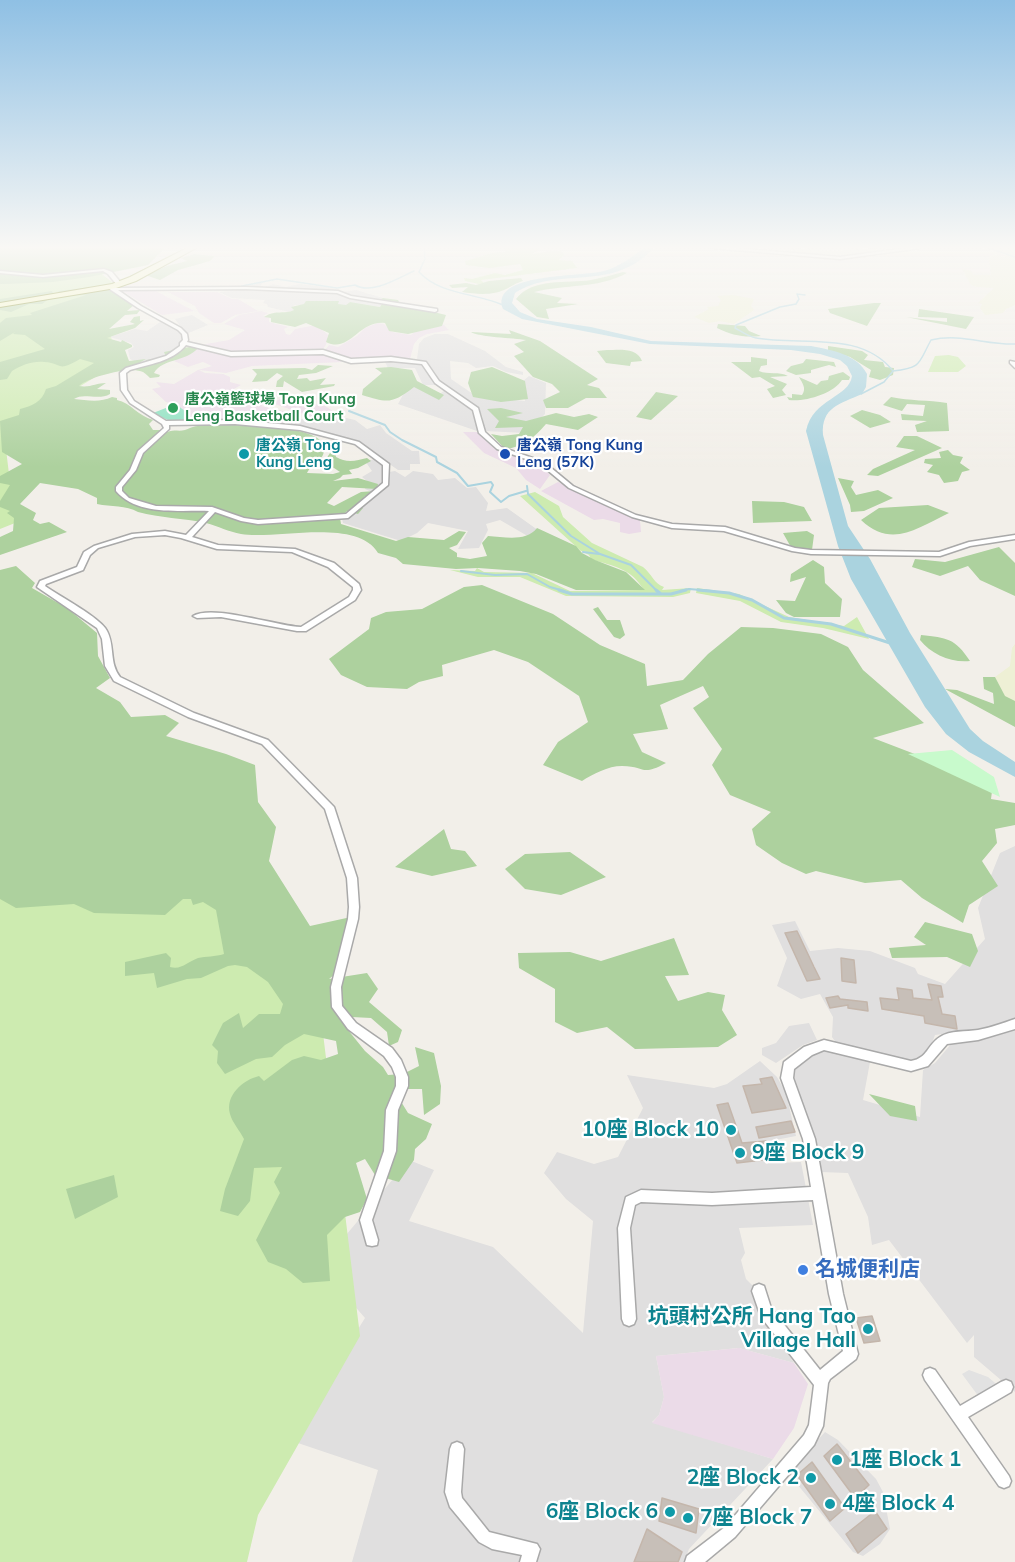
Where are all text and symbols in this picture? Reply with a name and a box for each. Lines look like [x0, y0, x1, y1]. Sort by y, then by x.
place label: 唐公嶺籃球場 Tong Kung Leng Basketball Court [185, 390, 356, 425]
marker: 唐公嶺籃球場 Tong Kung Leng Basketball Court [166, 401, 180, 415]
place label: 唐公嶺 Tong Kung Leng [256, 436, 340, 471]
place label: 唐公嶺 Tong Kung Leng (57K) [517, 436, 643, 471]
marker: 唐公嶺 Tong Kung Leng [237, 447, 251, 461]
marker: 唐公嶺 Tong Kung Leng (57K) [498, 447, 512, 461]
place label: 10座 Block 10 [582, 1117, 719, 1143]
marker: 10座 Block 10 [724, 1123, 738, 1137]
place label: 9座 Block 9 [752, 1140, 864, 1166]
marker: 9座 Block 9 [733, 1146, 747, 1160]
place label: 名城便利店 [815, 1257, 920, 1283]
marker: 名城便利店 [796, 1263, 810, 1277]
place label: 坑頭村公所 Hang Tao Village Hall [648, 1304, 856, 1354]
marker: 坑頭村公所 Hang Tao Village Hall [861, 1322, 875, 1336]
place label: 1座 Block 1 [849, 1447, 961, 1473]
marker: 1座 Block 1 [830, 1453, 844, 1467]
place label: 2座 Block 2 [687, 1465, 799, 1491]
marker: 2座 Block 2 [804, 1471, 818, 1485]
place label: 4座 Block 4 [842, 1491, 954, 1517]
marker: 4座 Block 4 [823, 1497, 837, 1511]
place label: 6座 Block 6 [546, 1499, 658, 1525]
marker: 6座 Block 6 [663, 1505, 677, 1519]
place label: 7座 Block 7 [700, 1505, 812, 1531]
marker: 7座 Block 7 [681, 1511, 695, 1525]

